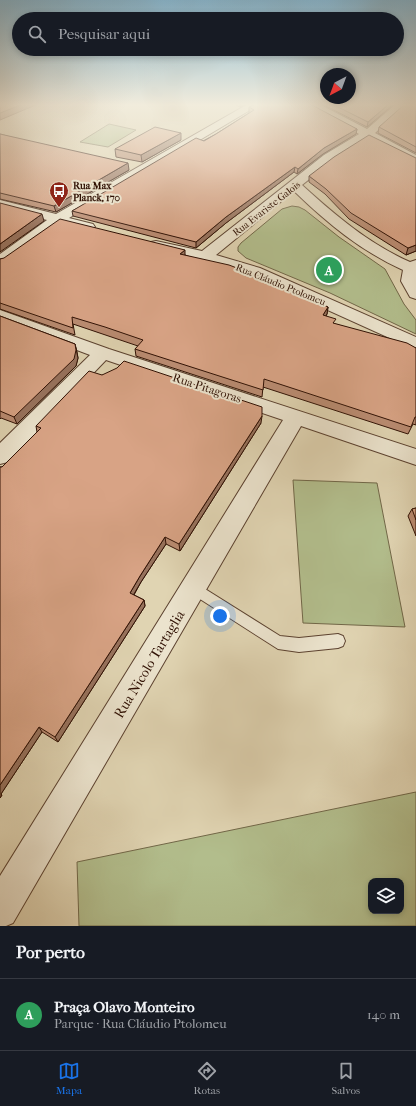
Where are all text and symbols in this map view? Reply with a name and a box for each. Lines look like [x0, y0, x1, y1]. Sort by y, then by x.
search box [12, 12, 404, 56]
icon: search [26, 23, 48, 45]
text: Pesquisar aqui [58, 25, 150, 43]
north arrow [320, 68, 356, 104]
street label: Rua Evariste Galois [230, 178, 303, 239]
bus stop icon: Rua Max Planck, 170 [48, 180, 70, 208]
place label: Rua Max Planck, 170 [73, 180, 120, 204]
pin: A [316, 255, 342, 285]
street label: Rua Cláudio Ptolomeu [234, 261, 328, 309]
street label: Rua Pitagoras [171, 370, 244, 406]
your location [210, 606, 230, 626]
street label: Rua Nicolo Tartaglia [110, 607, 189, 721]
map controls [368, 878, 404, 914]
button: layers [368, 878, 404, 914]
text: Por perto [16, 942, 85, 962]
text: Praça Olavo Monteiro [54, 998, 195, 1016]
text: A [25, 1007, 33, 1022]
text: 140 m [367, 1007, 400, 1022]
text: Parque · Rua Cláudio Ptolomeu [54, 1016, 227, 1031]
tab: Mapa [56, 1060, 82, 1097]
tab: Rotas [194, 1060, 220, 1097]
tab: Salvos [332, 1060, 360, 1097]

